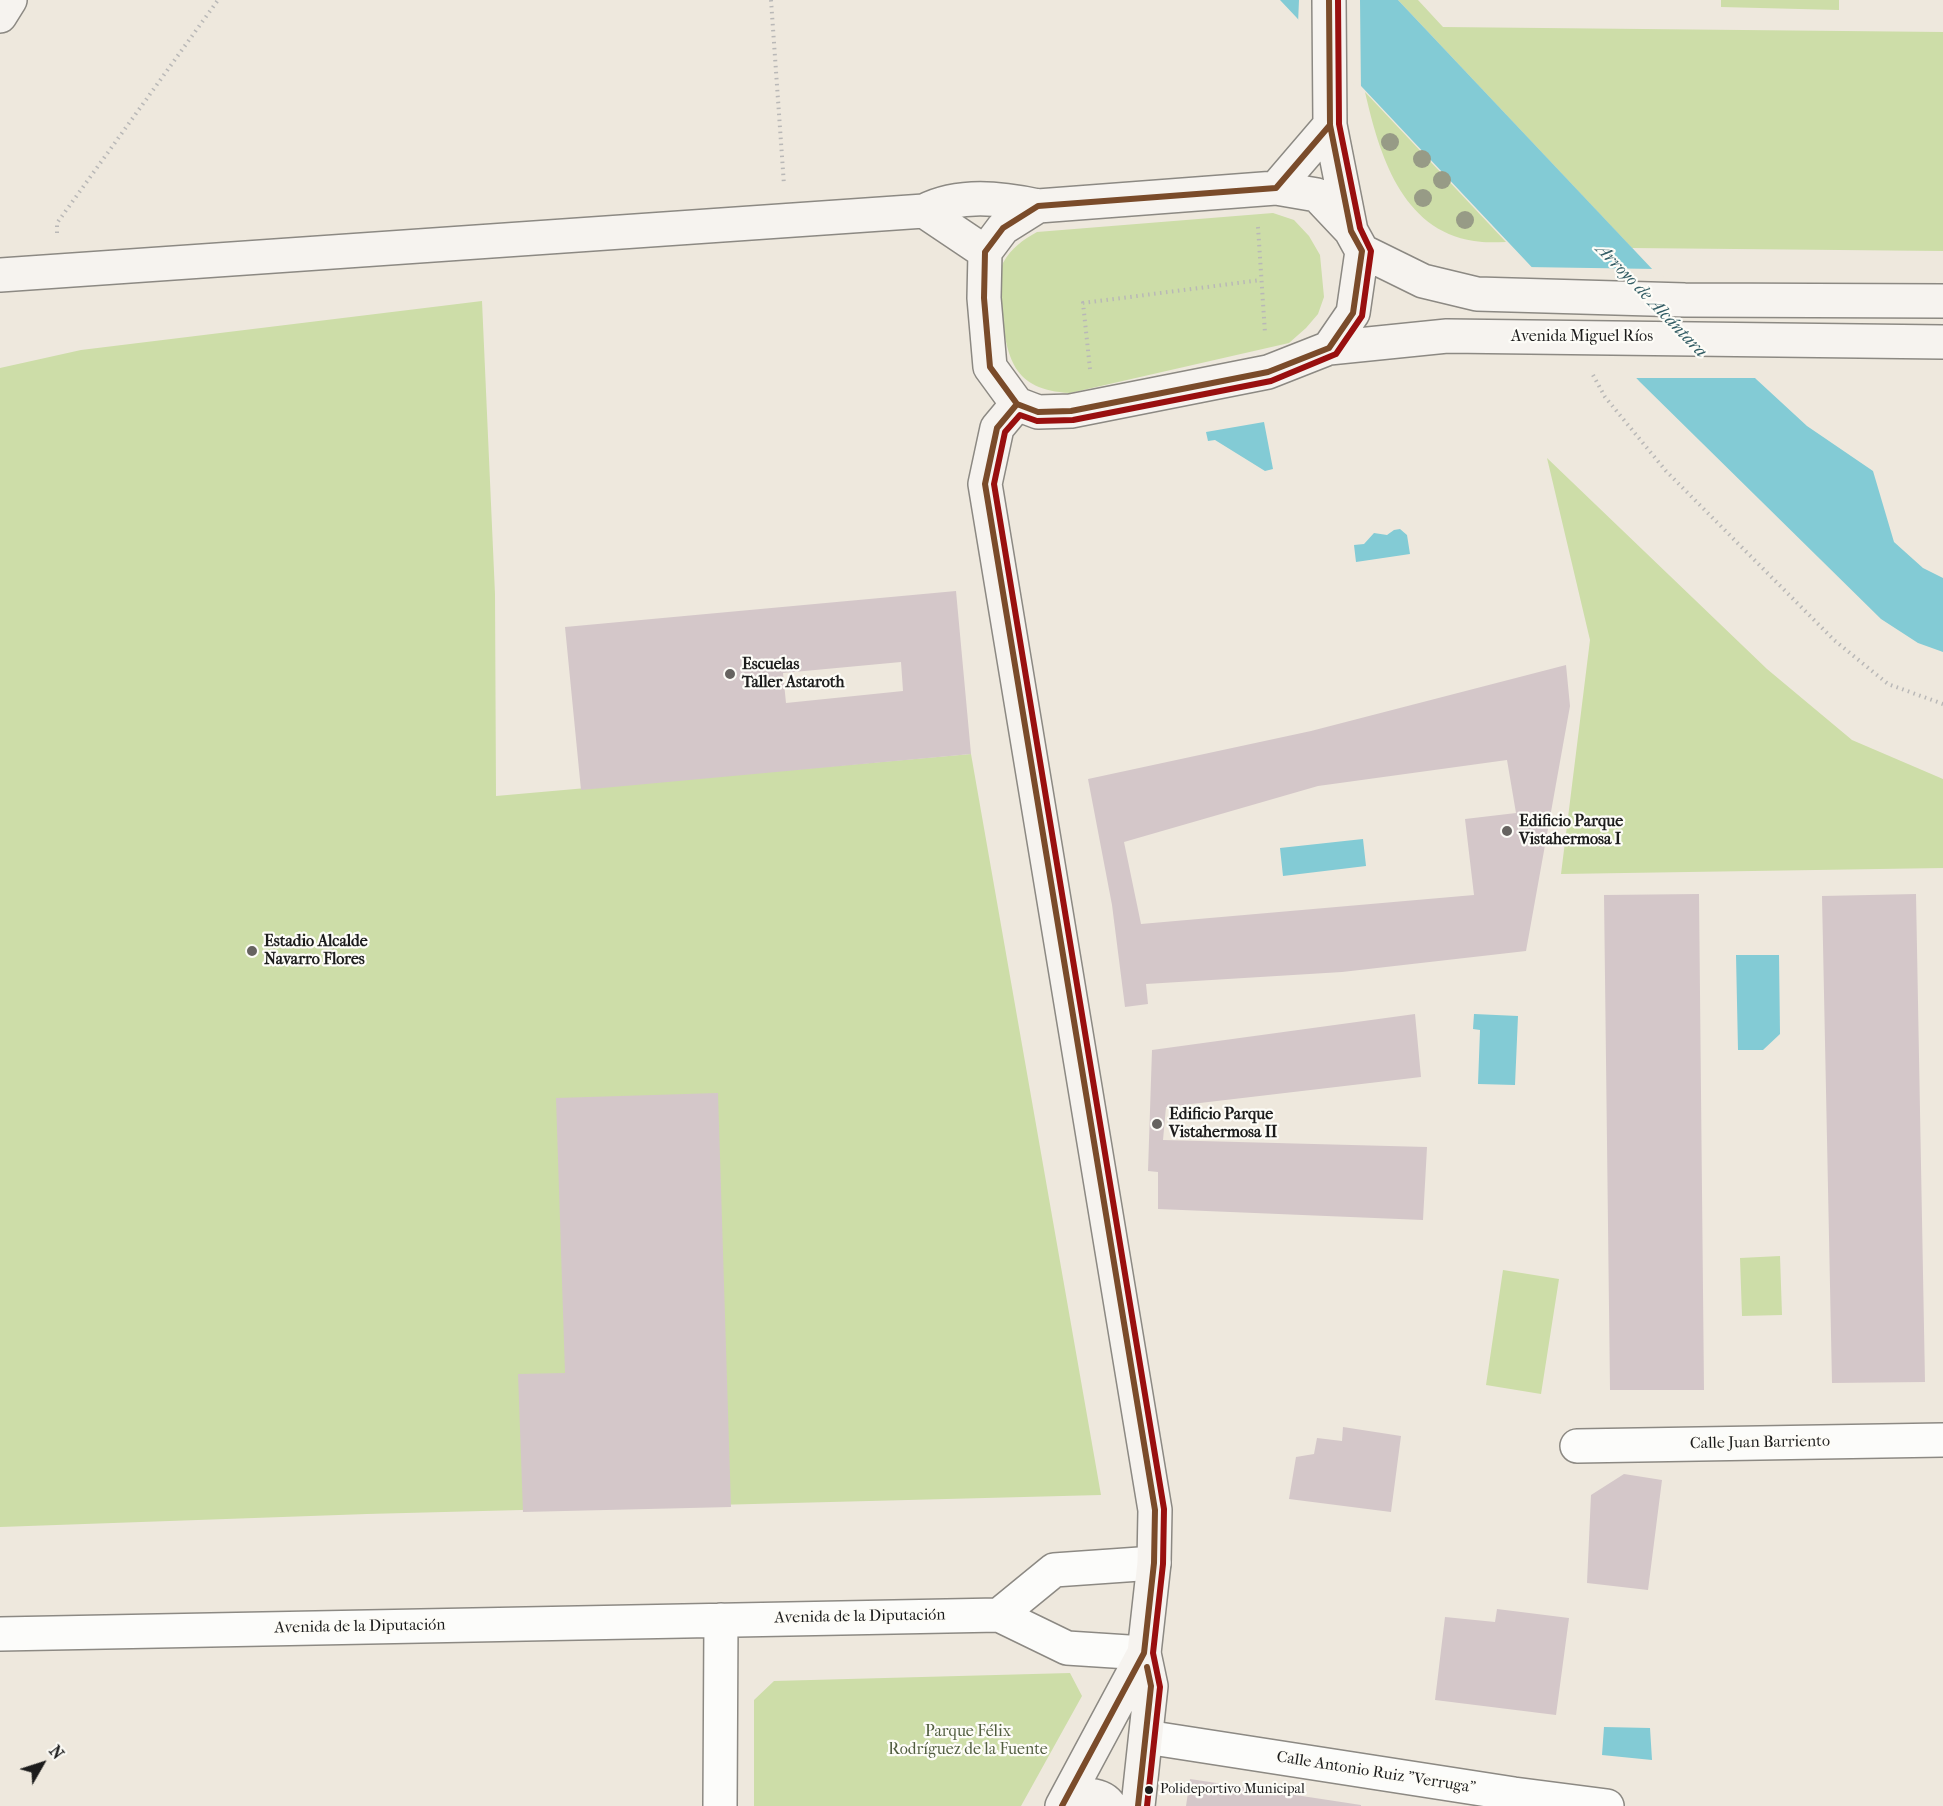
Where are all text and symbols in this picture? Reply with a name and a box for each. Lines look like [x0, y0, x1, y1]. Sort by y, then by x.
water label: Arroyo de Alcántara [1591, 239, 1711, 363]
street label: Avenida Miguel Ríos [1511, 327, 1653, 347]
place label: Escuelas Taller Astaroth [742, 655, 845, 693]
marker: Escuelas Taller Astaroth [723, 667, 737, 681]
place label: Edificio Parque Vistahermosa I [1519, 812, 1623, 850]
marker: Edificio Parque Vistahermosa I [1500, 824, 1514, 838]
place label: Estadio Alcalde Navarro Flores [264, 932, 368, 970]
marker: Estadio Alcalde Navarro Flores [245, 944, 259, 958]
place label: Edificio Parque Vistahermosa II [1169, 1105, 1277, 1143]
marker: Edificio Parque Vistahermosa II [1150, 1117, 1164, 1131]
street label: Calle Juan Barriento [1690, 1432, 1830, 1454]
street label: Avenida de la Diputación [774, 1606, 946, 1628]
street label: Avenida de la Diputación [274, 1616, 446, 1638]
park label: Parque Félix Rodríguez de la Fuente [888, 1722, 1048, 1760]
north arrow [12, 1734, 72, 1794]
text: N [45, 1742, 68, 1763]
street label: Calle Antonio Ruiz "Verruga" [1275, 1748, 1477, 1798]
place label: Polideportivo Municipal [1160, 1782, 1305, 1798]
marker: Polideportivo Municipal [1143, 1784, 1155, 1796]

